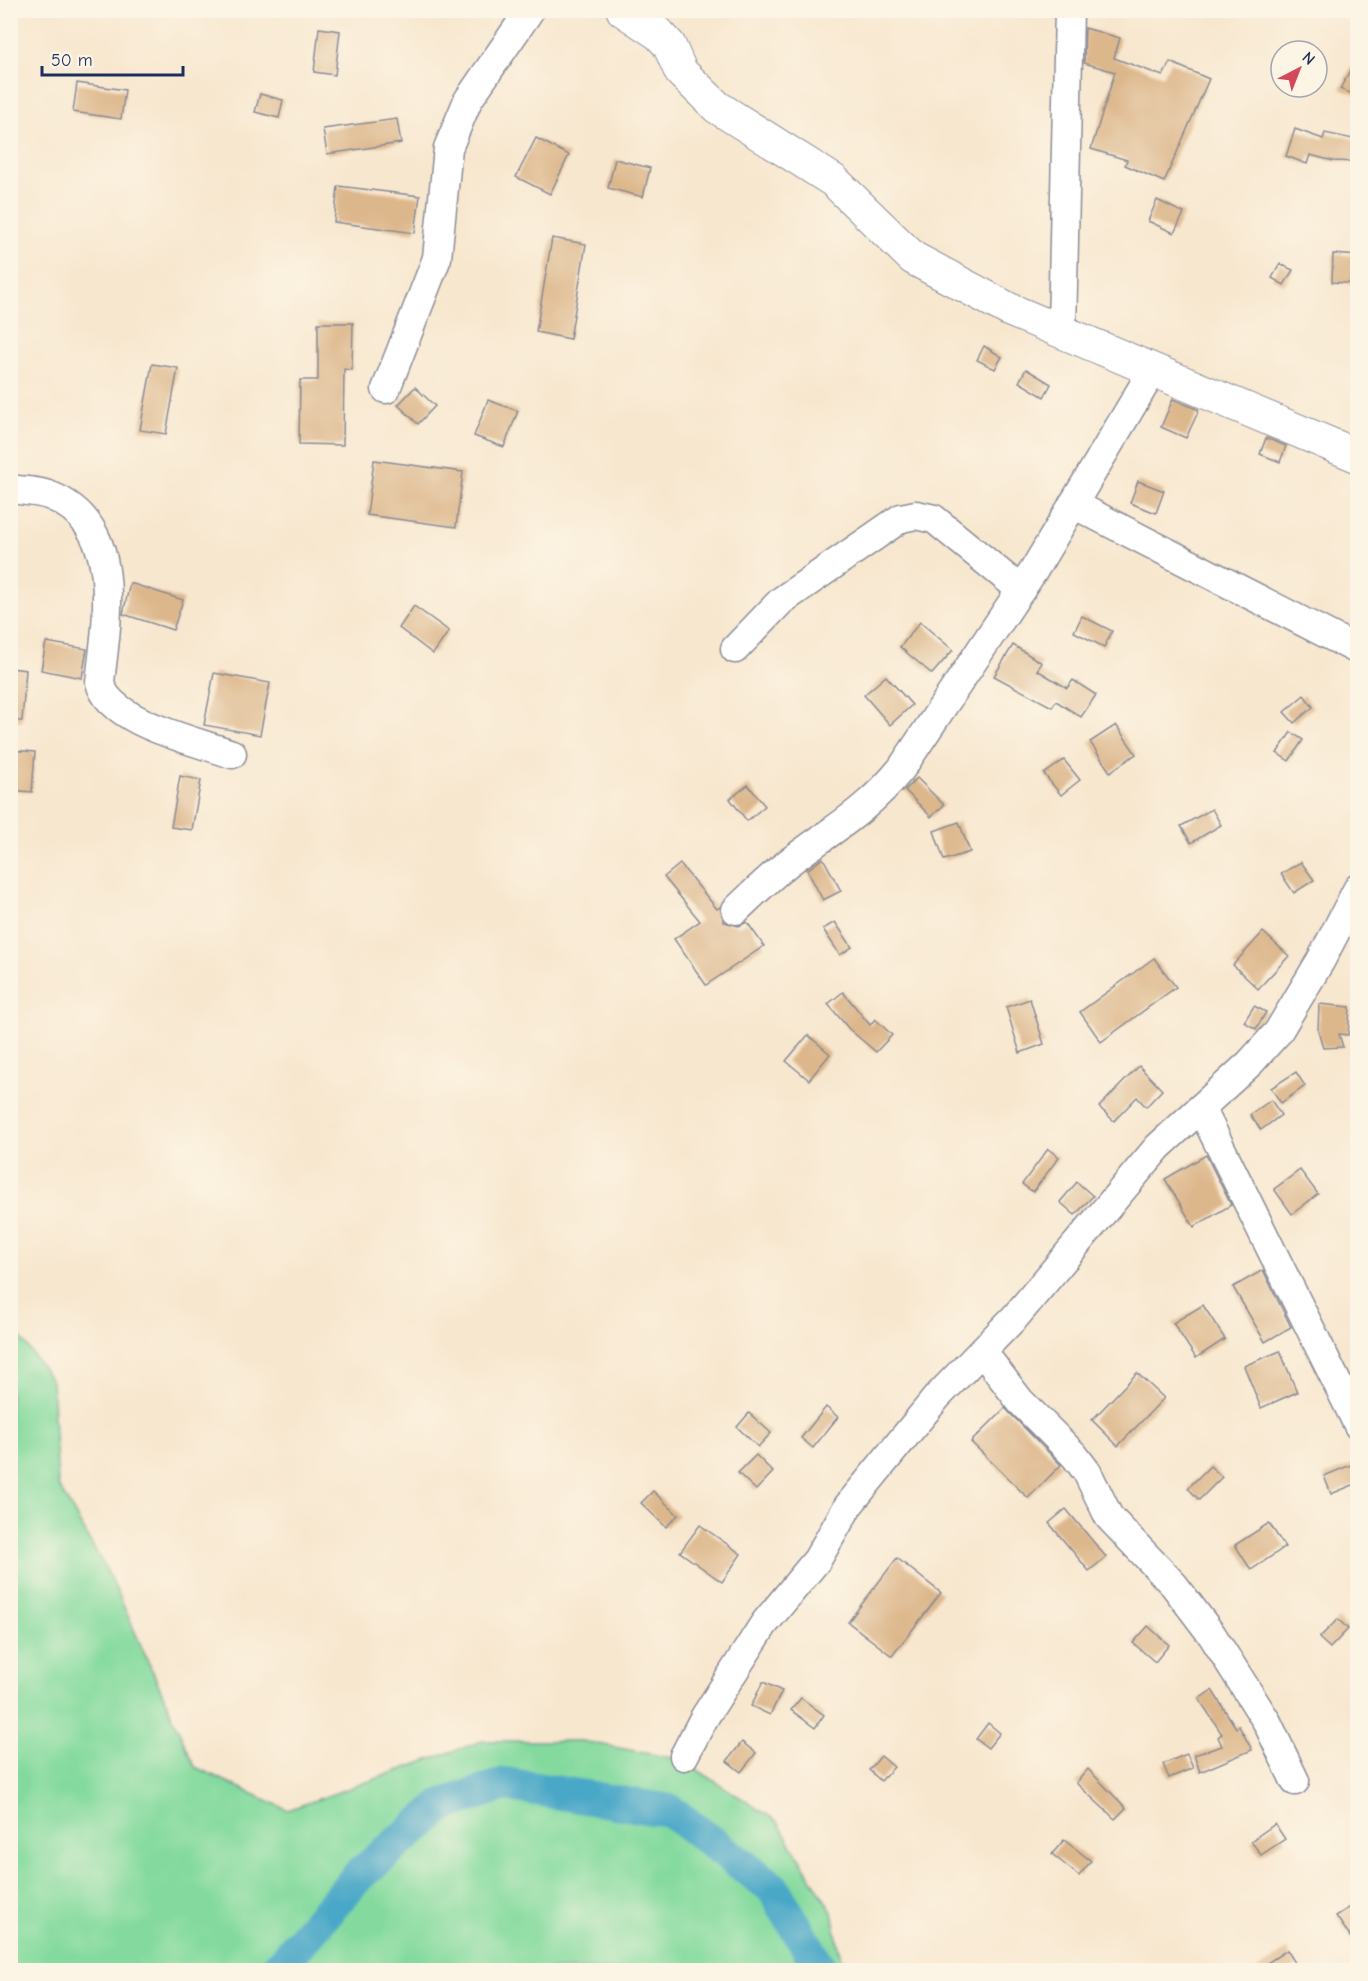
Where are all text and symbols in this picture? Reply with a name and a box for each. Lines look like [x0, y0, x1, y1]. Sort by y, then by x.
scale bar [42, 39, 183, 77]
north arrow [1269, 39, 1329, 99]
text: N [1298, 48, 1318, 69]
text: 50 m [51, 50, 93, 71]

